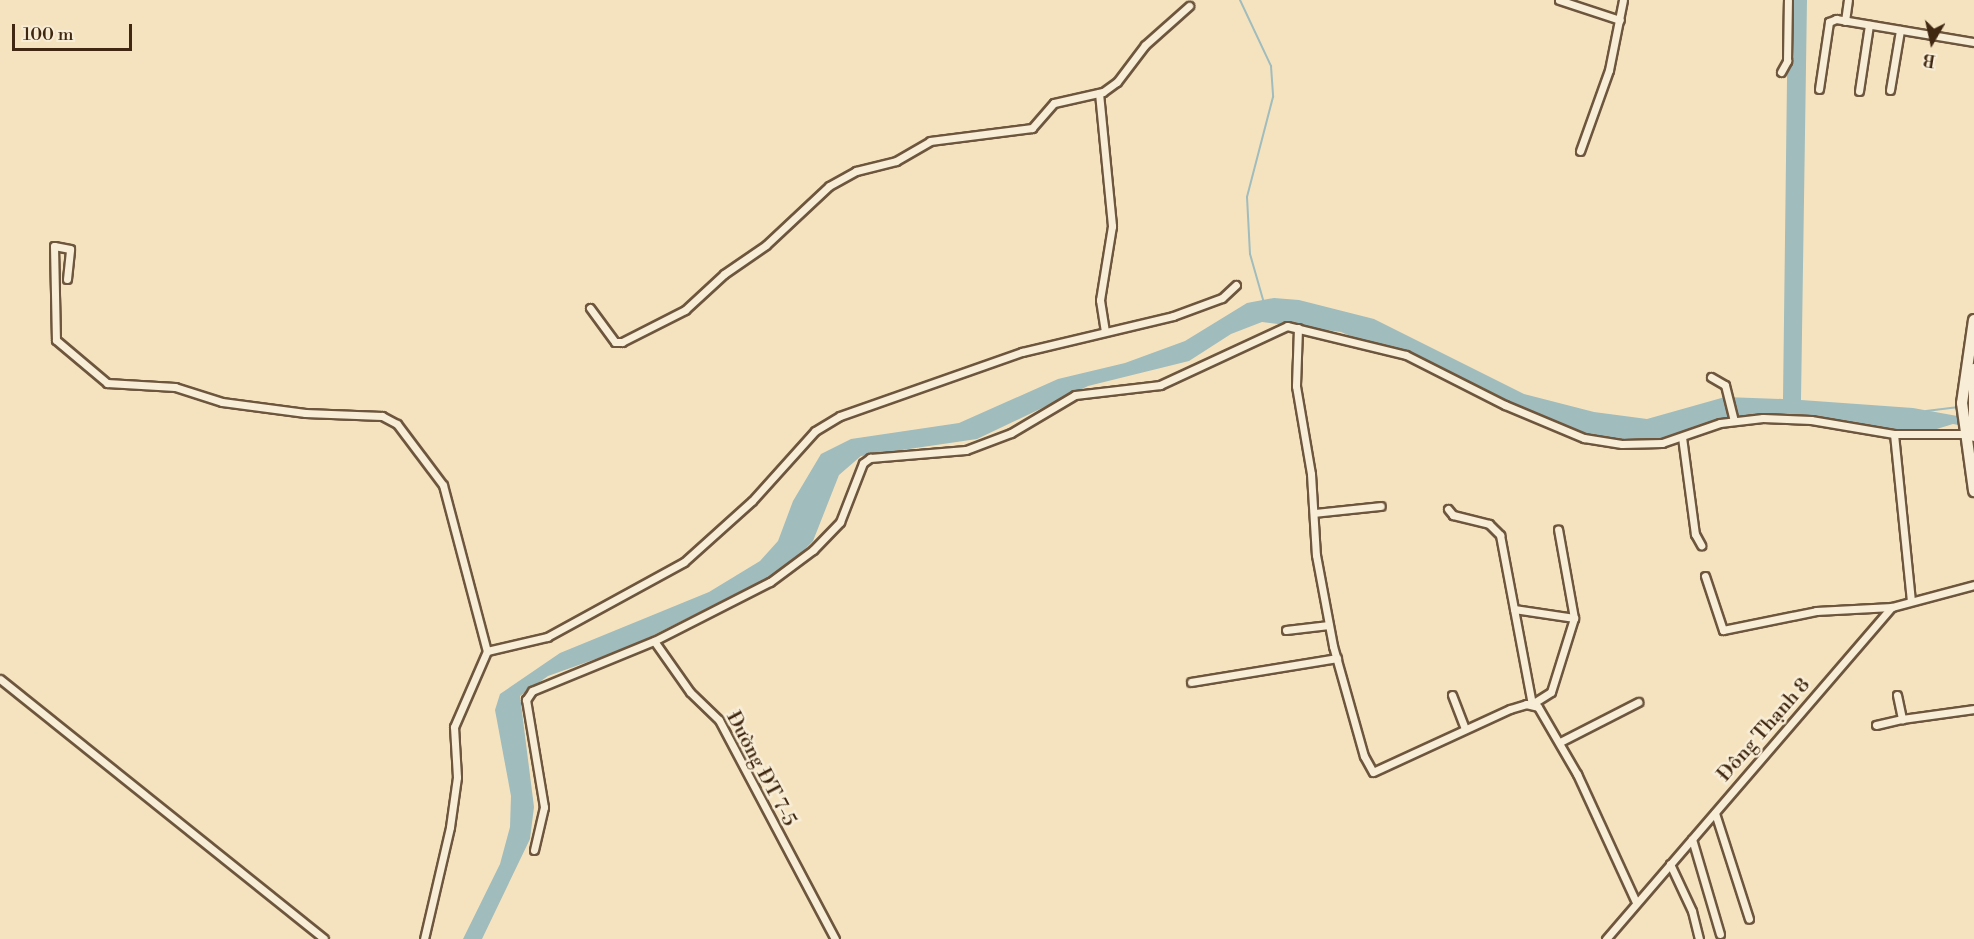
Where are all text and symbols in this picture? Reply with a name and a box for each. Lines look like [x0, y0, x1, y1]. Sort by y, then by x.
scale bar [15, 12, 135, 50]
north arrow [1902, 12, 1962, 72]
text: 100 m [23, 23, 74, 46]
text: B [1922, 49, 1937, 71]
street label: Đông Thạnh 8 [1713, 673, 1815, 787]
street label: Đường ĐT 7-5 [721, 707, 801, 831]

